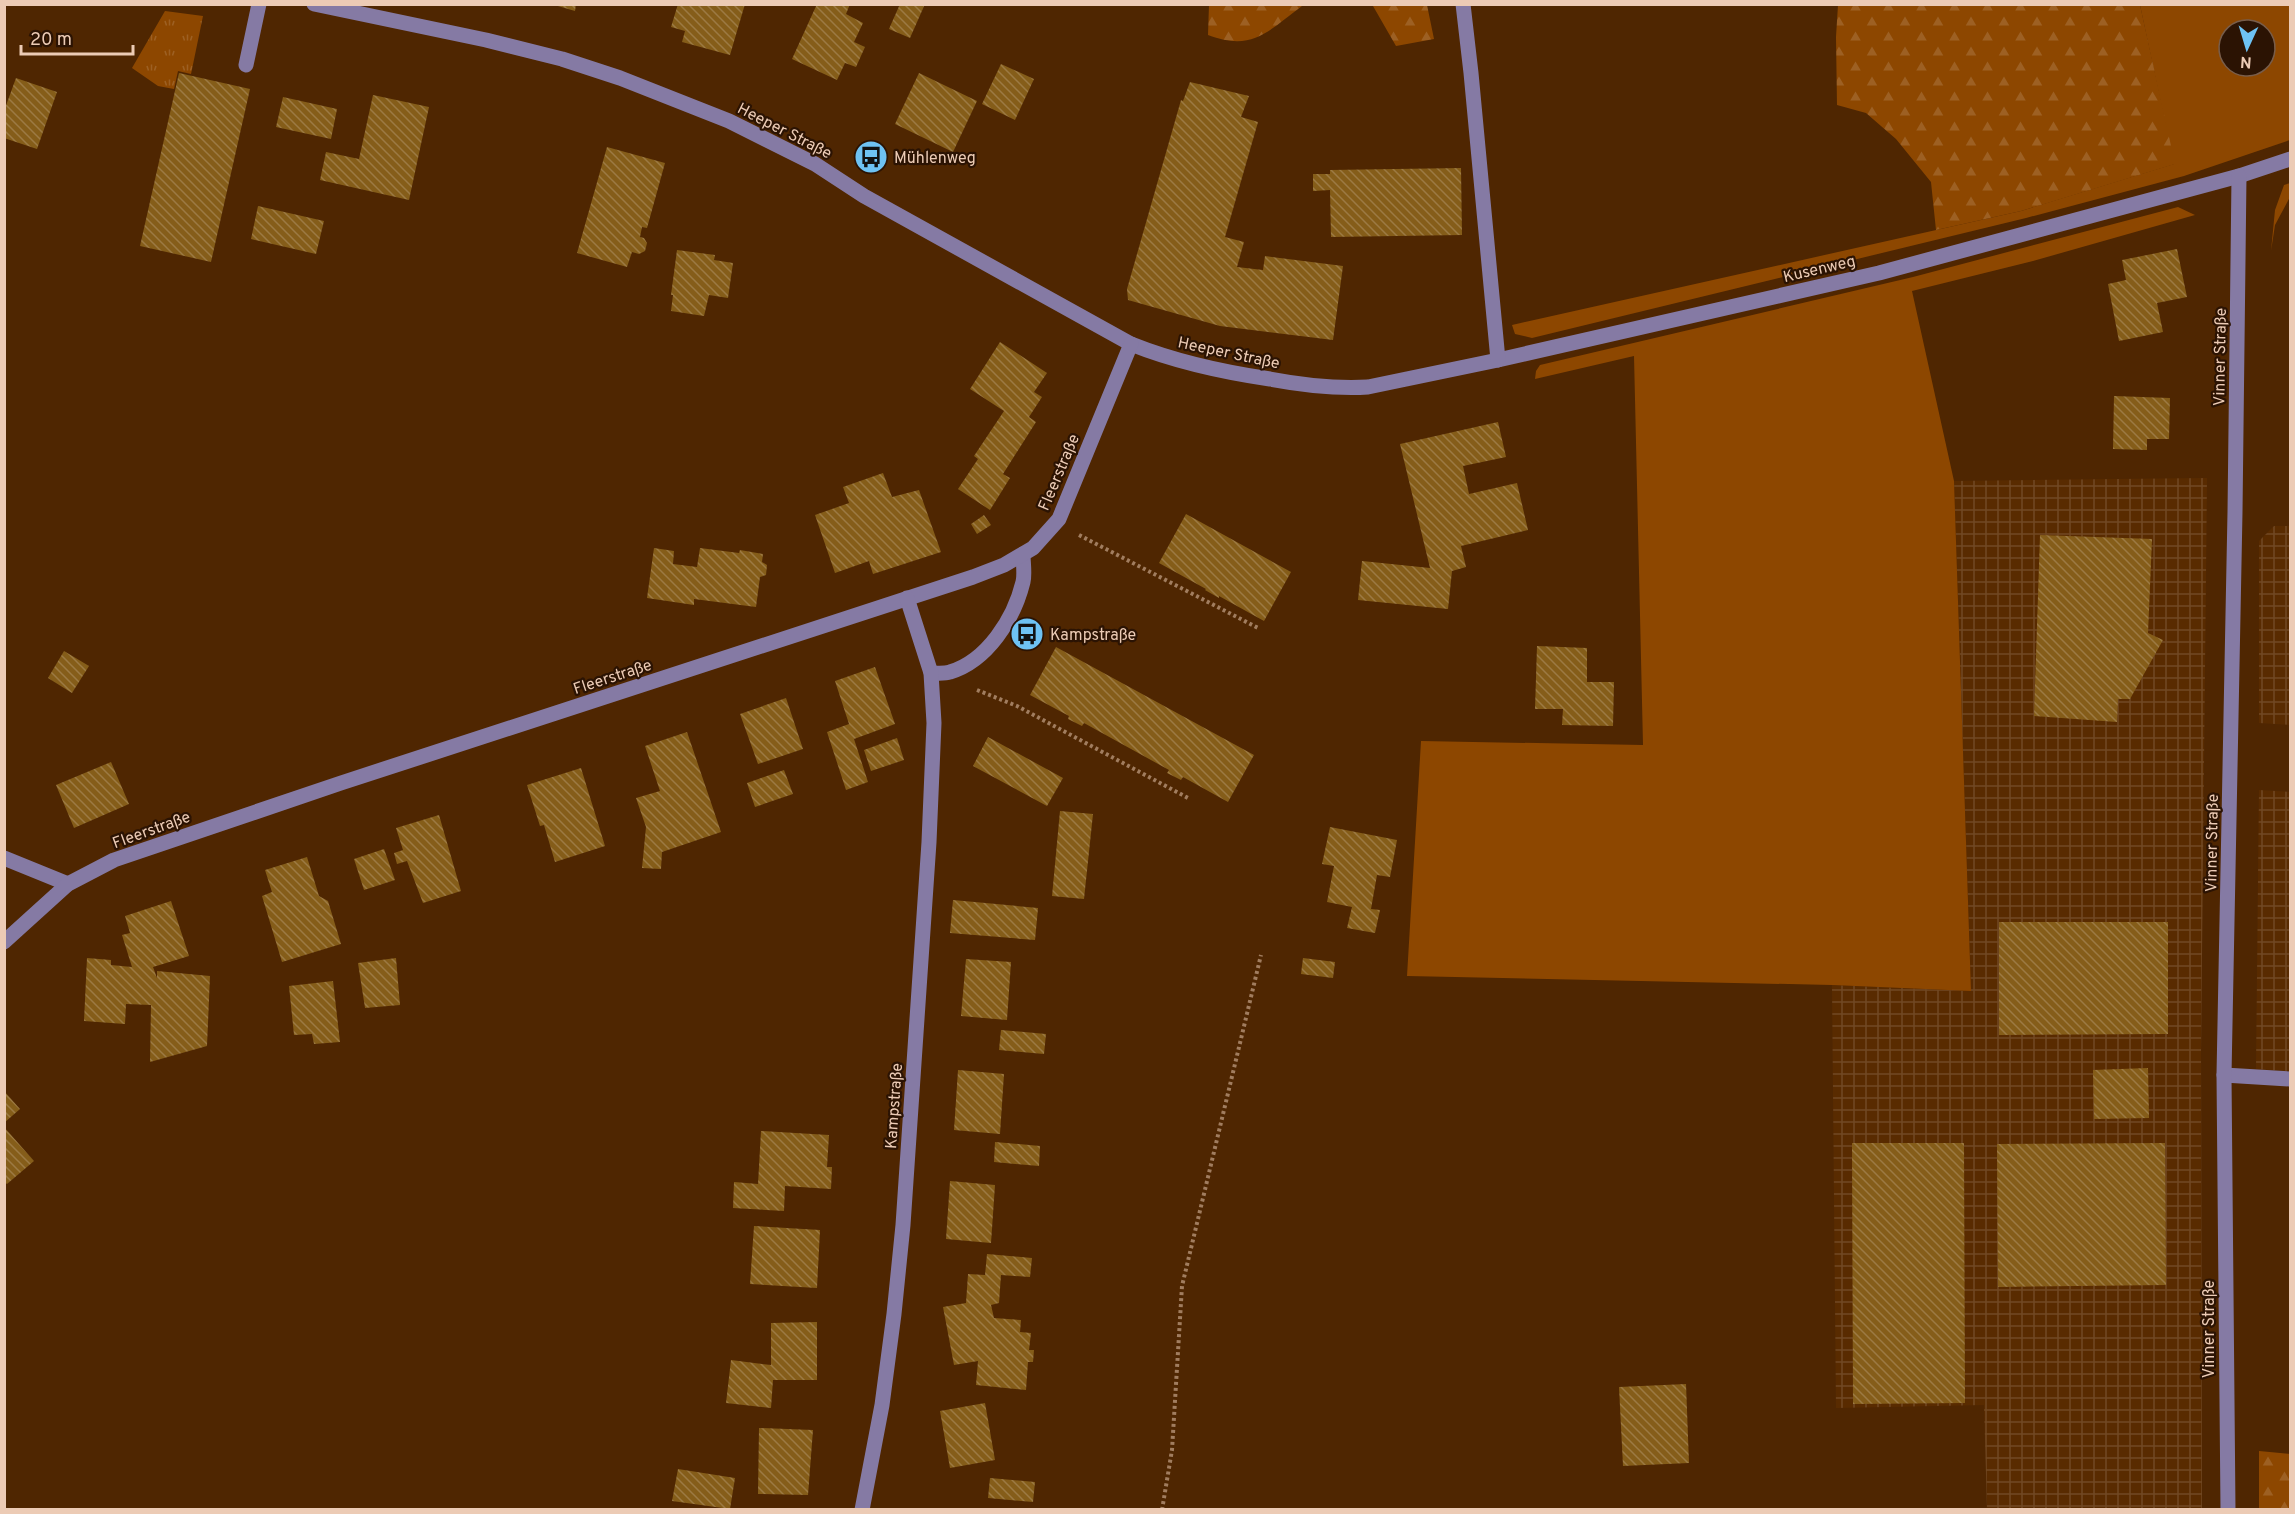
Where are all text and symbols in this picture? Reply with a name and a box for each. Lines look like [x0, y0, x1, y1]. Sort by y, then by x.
scale bar [21, 18, 134, 56]
north arrow [2217, 18, 2277, 78]
text: 20 m [30, 29, 72, 52]
text: N [2240, 51, 2253, 71]
street label: Heeper Straße [733, 99, 835, 164]
bus stop icon: Mühlenweg [853, 139, 889, 175]
place label: Mühlenweg [894, 149, 976, 169]
street label: Kusenweg [1781, 252, 1858, 288]
street label: Vinner Straße [2210, 308, 2232, 406]
street label: Heeper Straße [1176, 333, 1281, 375]
street label: Fleerstraße [1035, 431, 1085, 514]
bus stop icon: Kampstraße [1009, 616, 1045, 652]
place label: Kampstraße [1050, 626, 1136, 646]
street label: Fleerstraße [571, 656, 654, 700]
street label: Vinner Straße [2202, 794, 2224, 892]
street label: Fleerstraße [110, 808, 193, 854]
street label: Kampstraße [882, 1062, 908, 1150]
street label: Vinner Straße [2200, 1280, 2220, 1378]

